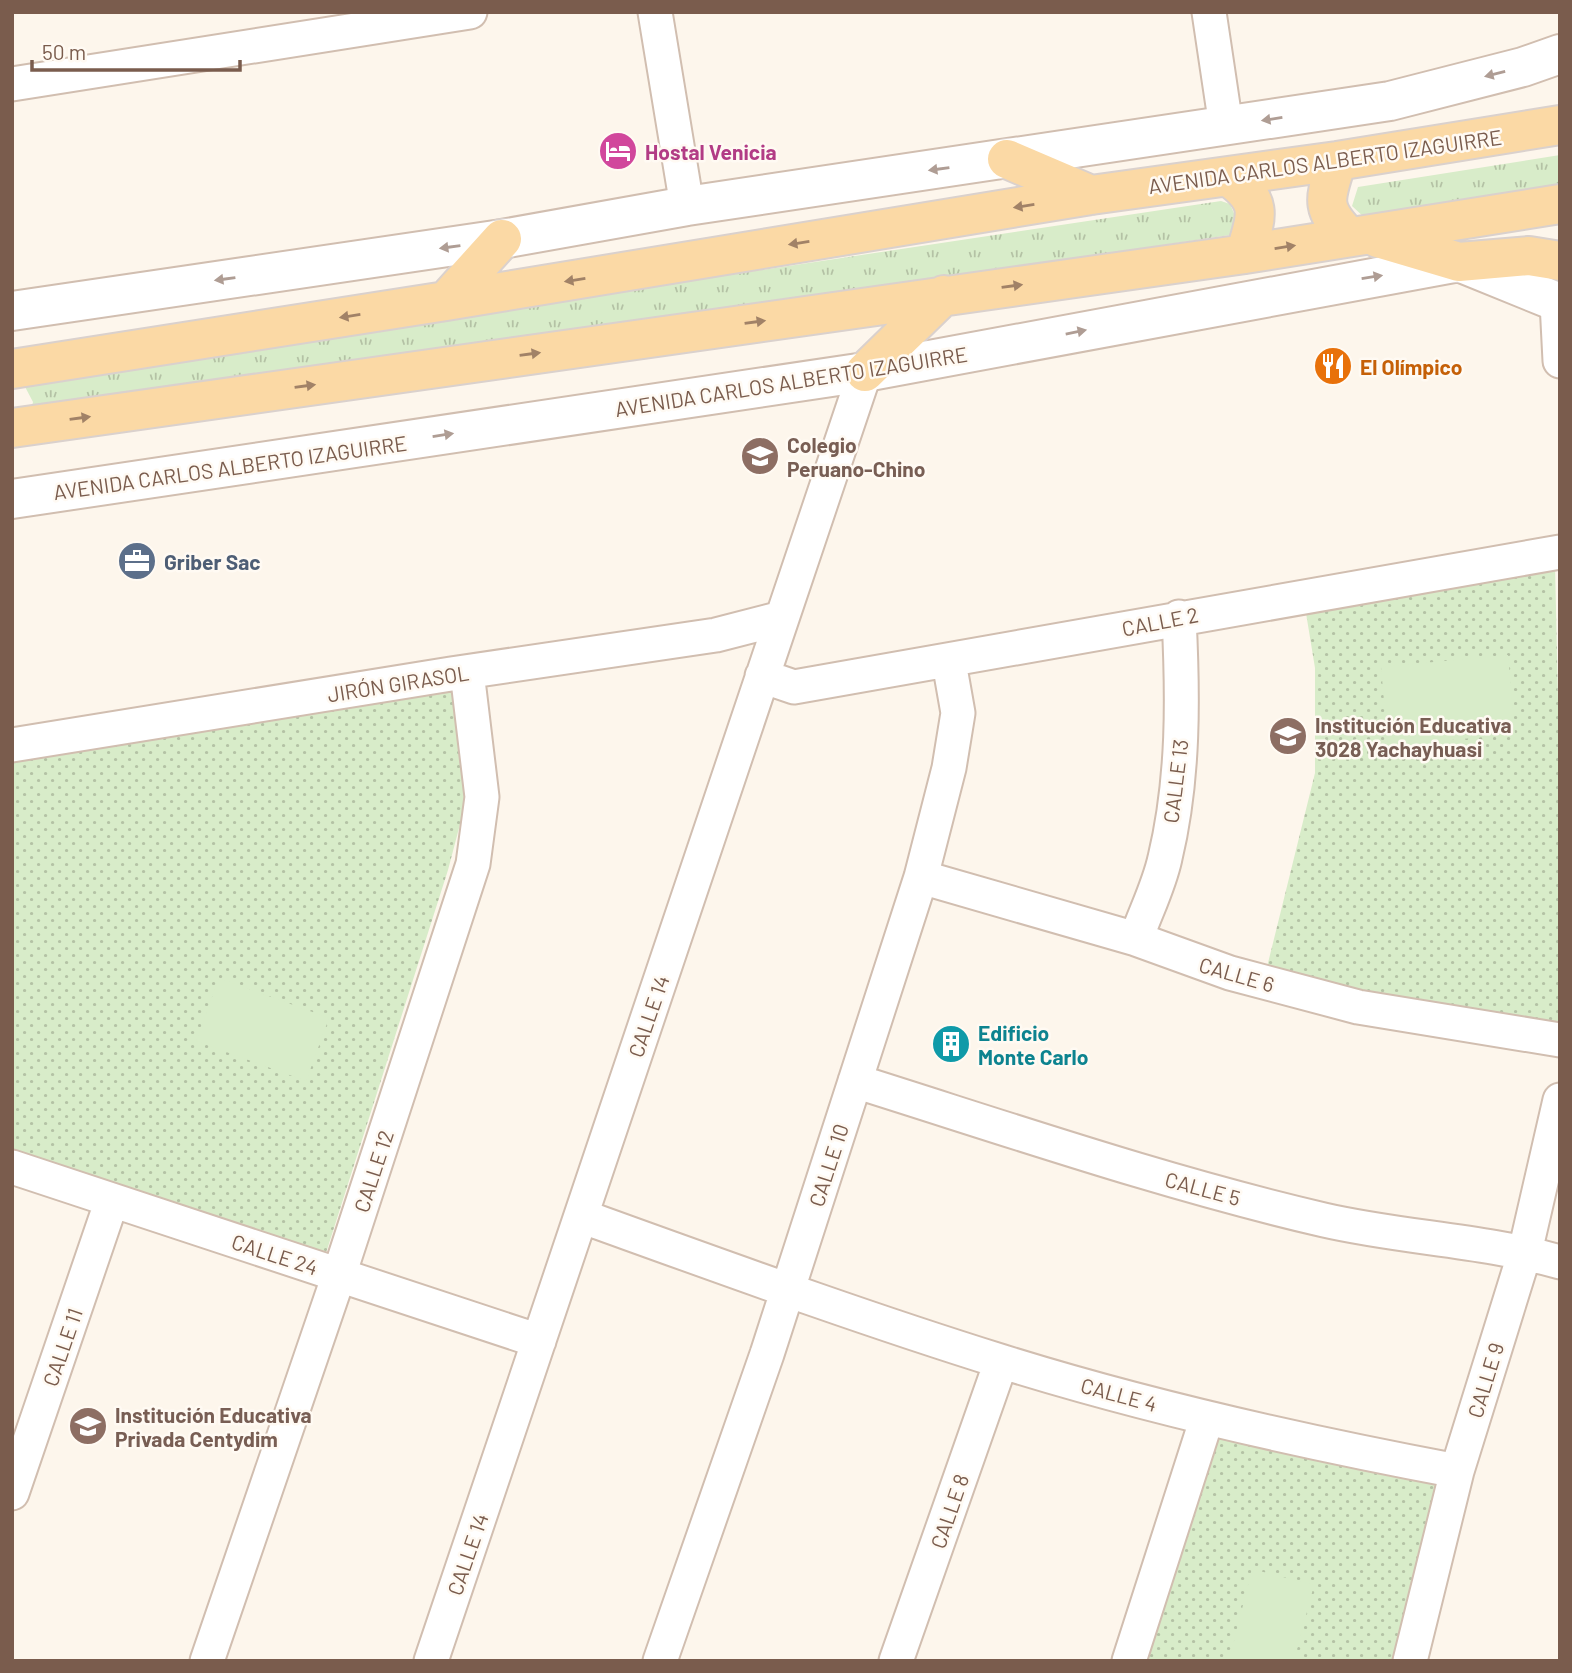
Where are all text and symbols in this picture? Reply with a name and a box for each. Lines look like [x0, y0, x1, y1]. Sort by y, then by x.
scale bar [32, 28, 240, 72]
text: 50 m [42, 39, 86, 64]
one-way arrow [1484, 69, 1506, 80]
one-way arrow [1261, 114, 1283, 125]
street label: AVENIDA CARLOS ALBERTO IZAGUIRRE [1147, 124, 1503, 198]
hotel icon: Hostal Venicia [597, 130, 639, 172]
place label: Hostal Venicia [645, 139, 777, 164]
one-way arrow [928, 163, 950, 174]
one-way arrow [1013, 201, 1035, 212]
one-way arrow [788, 238, 810, 249]
one-way arrow [439, 241, 461, 252]
one-way arrow [1274, 241, 1296, 252]
one-way arrow [1361, 271, 1383, 282]
one-way arrow [214, 274, 236, 285]
one-way arrow [564, 275, 586, 286]
one-way arrow [1001, 280, 1023, 291]
one-way arrow [339, 311, 361, 322]
one-way arrow [745, 316, 767, 327]
one-way arrow [1065, 326, 1087, 337]
street label: AVENIDA CARLOS ALBERTO IZAGUIRRE [613, 341, 969, 421]
restaurant icon: El Olímpico [1312, 345, 1354, 387]
one-way arrow [519, 348, 541, 359]
place label: El Olímpico [1360, 354, 1462, 379]
one-way arrow [294, 380, 316, 391]
one-way arrow [69, 412, 91, 423]
one-way arrow [432, 429, 454, 440]
street label: AVENIDA CARLOS ALBERTO IZAGUIRRE [52, 430, 408, 504]
place label: Colegio Peruano-Chino [787, 432, 925, 481]
school or university icon: Colegio Peruano-Chino [739, 435, 781, 477]
office icon: Griber Sac [116, 540, 158, 582]
place label: Griber Sac [164, 549, 261, 574]
street label: CALLE 2 [1120, 601, 1200, 641]
street label: JIRÓN GIRASOL [325, 659, 471, 707]
place label: Institución Educativa 3028 Yachayhuasi [1315, 712, 1512, 761]
school or university icon: Institución Educativa 3028 Yachayhuasi [1267, 715, 1309, 757]
street label: CALLE 13 [1157, 738, 1193, 824]
street label: CALLE 6 [1197, 951, 1277, 997]
street label: CALLE 14 [622, 972, 674, 1060]
place label: Edificio Monte Carlo [978, 1020, 1088, 1069]
building icon: Edificio Monte Carlo [930, 1023, 972, 1065]
street label: CALLE 10 [803, 1121, 853, 1209]
street label: CALLE 12 [348, 1127, 398, 1215]
street label: CALLE 5 [1163, 1166, 1243, 1210]
street label: CALLE 24 [229, 1228, 321, 1280]
street label: CALLE 11 [37, 1305, 87, 1389]
street label: CALLE 9 [1462, 1339, 1508, 1421]
street label: CALLE 4 [1078, 1372, 1160, 1416]
place label: Institución Educativa Privada Centydim [115, 1402, 312, 1451]
school or university icon: Institución Educativa Privada Centydim [67, 1405, 109, 1447]
street label: CALLE 8 [925, 1470, 973, 1552]
street label: CALLE 14 [441, 1510, 493, 1598]

